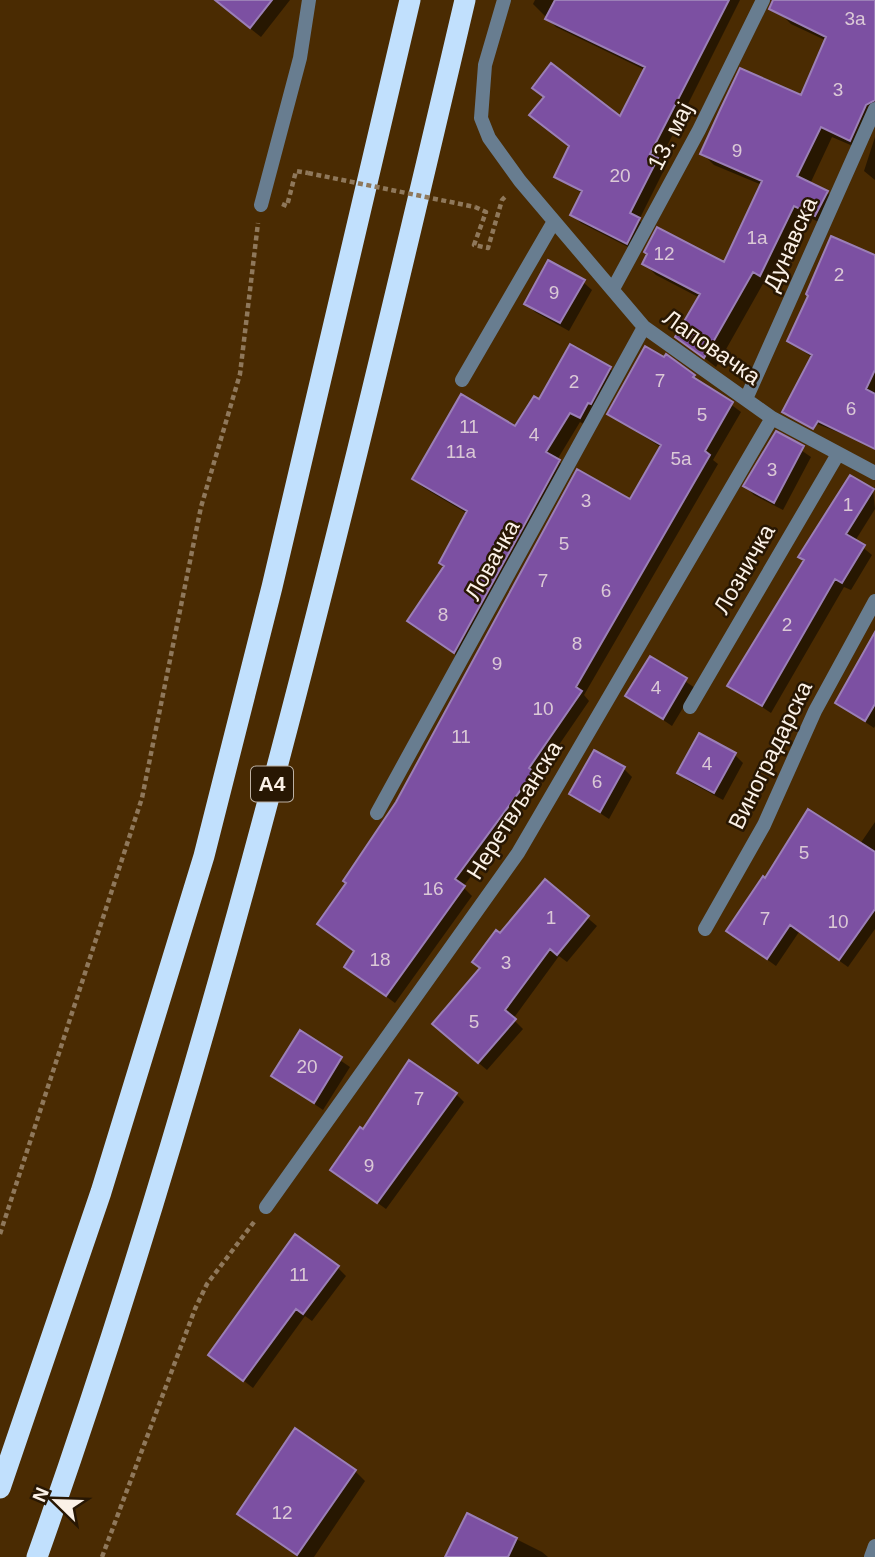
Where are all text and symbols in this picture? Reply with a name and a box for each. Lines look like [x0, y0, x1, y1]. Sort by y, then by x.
house number: 3a [844, 8, 866, 29]
house number: 3 [833, 79, 843, 100]
street label: 13. мај [642, 98, 698, 174]
house number: 9 [732, 140, 742, 161]
house number: 20 [609, 165, 631, 186]
street label: Дунавска [758, 193, 822, 295]
house number: 1a [746, 227, 768, 248]
house number: 12 [653, 243, 675, 264]
house number: 2 [834, 264, 844, 285]
house number: 9 [549, 282, 559, 303]
street label: Лаповачка [658, 304, 766, 390]
house number: 7 [655, 370, 665, 391]
house number: 2 [569, 371, 579, 392]
house number: 6 [846, 398, 856, 419]
house number: 5 [697, 404, 707, 425]
house number: 11 [459, 416, 479, 437]
house number: 4 [529, 424, 540, 445]
house number: 11a [446, 441, 477, 462]
house number: 5a [670, 448, 692, 469]
house number: 3 [767, 459, 777, 480]
house number: 3 [581, 490, 591, 511]
house number: 1 [843, 494, 853, 515]
street label: Ловачка [459, 515, 525, 605]
street label: Лозничка [708, 519, 780, 618]
house number: 5 [559, 533, 569, 554]
house number: 7 [538, 570, 548, 591]
house number: 6 [601, 580, 611, 601]
house number: 8 [438, 604, 448, 625]
house number: 2 [782, 614, 792, 635]
house number: 8 [572, 633, 582, 654]
house number: 9 [492, 653, 502, 674]
house number: 4 [651, 677, 662, 698]
street label: Виноградарска [723, 677, 817, 833]
house number: 10 [532, 698, 554, 719]
house number: 11 [451, 726, 471, 747]
street label: Неретвљанска [461, 736, 567, 884]
house number: 4 [702, 753, 713, 774]
road number: A4 [251, 766, 293, 802]
house number: 6 [592, 771, 602, 792]
house number: 5 [799, 842, 809, 863]
house number: 16 [422, 878, 444, 899]
house number: 1 [546, 907, 556, 928]
house number: 7 [760, 908, 770, 929]
house number: 10 [827, 911, 849, 932]
house number: 18 [369, 949, 391, 970]
house number: 3 [501, 952, 511, 973]
house number: 5 [469, 1011, 479, 1032]
house number: 20 [296, 1056, 318, 1077]
house number: 7 [414, 1088, 424, 1109]
house number: 9 [364, 1155, 374, 1176]
house number: 11 [289, 1264, 309, 1285]
north arrow [21, 1466, 91, 1536]
text: N [28, 1484, 53, 1505]
house number: 12 [271, 1502, 293, 1523]

